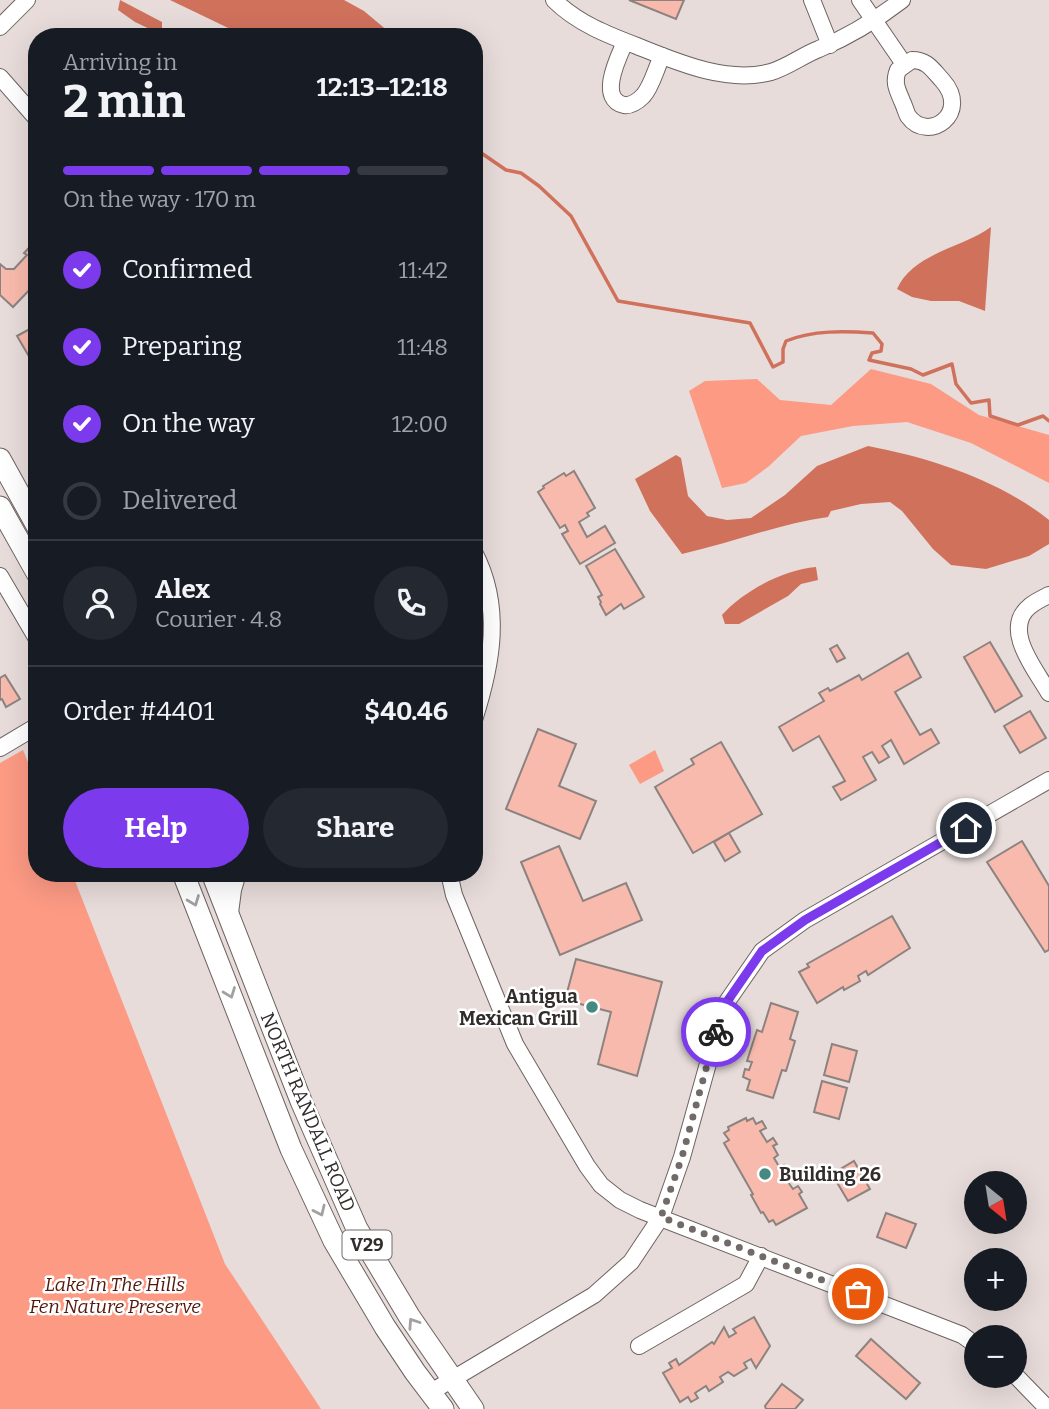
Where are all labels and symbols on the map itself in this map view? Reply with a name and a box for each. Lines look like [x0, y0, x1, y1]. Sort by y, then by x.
pin [936, 798, 996, 858]
one-way arrow [186, 895, 200, 907]
place label: Antigua Mexican Grill [459, 985, 578, 1030]
one-way arrow [222, 986, 236, 998]
courier [681, 997, 751, 1067]
marker: Antigua Mexican Grill [584, 999, 600, 1015]
street label: NORTH RANDALL ROAD [256, 1009, 360, 1215]
place label: Building 26 [779, 1163, 881, 1186]
marker: Building 26 [757, 1166, 773, 1182]
north arrow [964, 1171, 1027, 1234]
one-way arrow [312, 1204, 326, 1216]
road number: V29 [342, 1230, 392, 1260]
pin [828, 1264, 888, 1324]
park label: Lake In The Hills Fen Nature Preserve [29, 1273, 201, 1318]
one-way arrow [409, 1317, 422, 1330]

